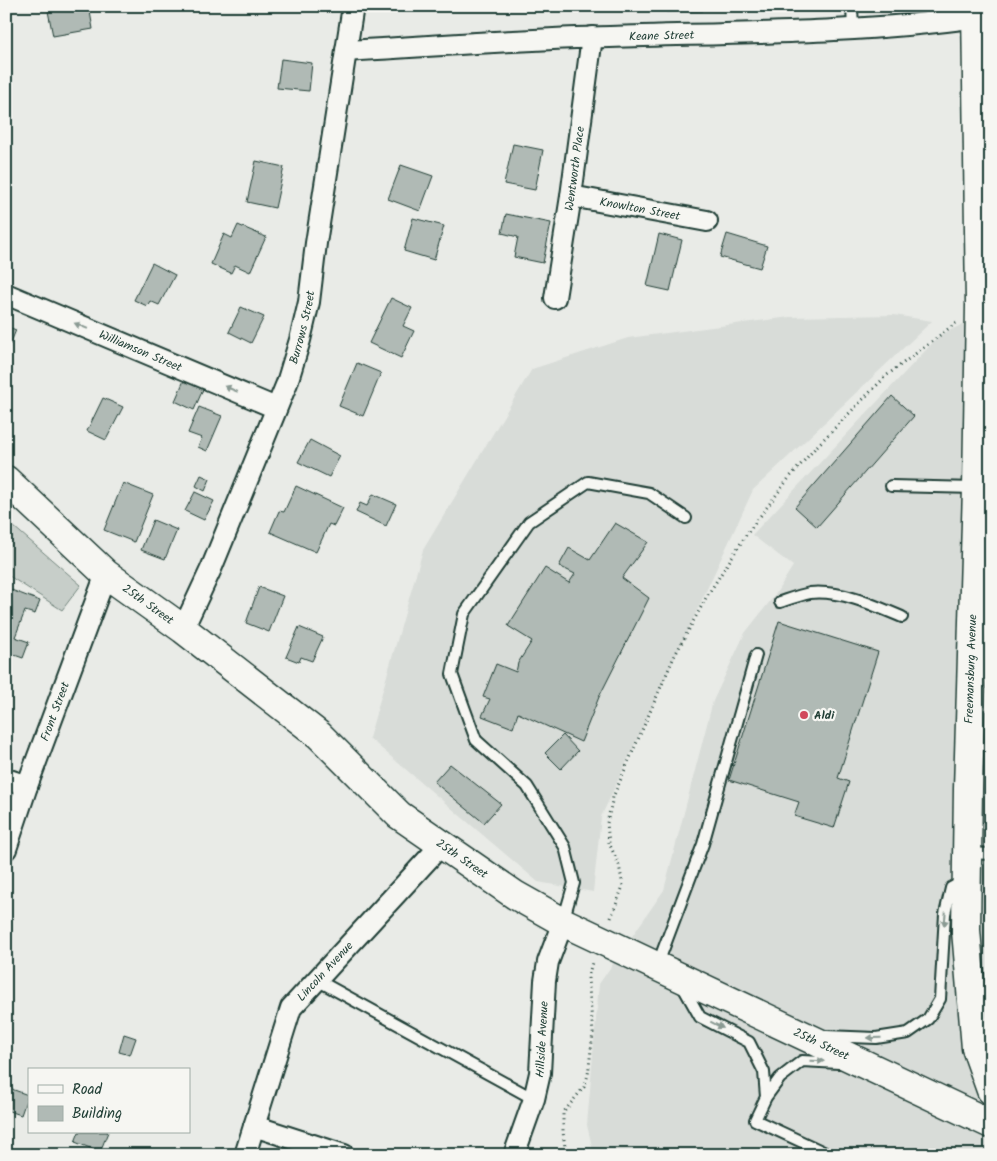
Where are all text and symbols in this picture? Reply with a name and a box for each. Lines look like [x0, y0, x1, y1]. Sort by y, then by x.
street label: Keane Street [629, 25, 695, 46]
street label: Wentworth Place [559, 124, 590, 212]
street label: Knowlton Street [598, 192, 682, 225]
street label: Burrows Street [284, 289, 320, 366]
one-way arrow [73, 322, 88, 330]
street label: Williamson Street [96, 325, 185, 377]
one-way arrow [224, 385, 238, 393]
street label: 25th Street [118, 579, 178, 629]
street label: Freemansburg Avenue [960, 613, 982, 724]
street label: Front Street [35, 679, 75, 744]
place label: Aldi [814, 706, 835, 725]
marker: Aldi [798, 709, 810, 721]
street label: 25th Street [432, 834, 492, 883]
one-way arrow [941, 911, 949, 927]
street label: Lincoln Avenue [292, 936, 358, 1006]
street label: Hillside Avenue [530, 1000, 553, 1079]
one-way arrow [709, 1021, 724, 1029]
street label: 25th Street [790, 1023, 853, 1065]
one-way arrow [866, 1034, 882, 1042]
one-way arrow [809, 1058, 825, 1066]
legend [28, 1068, 190, 1134]
text: Road [72, 1078, 103, 1102]
text: Building [72, 1102, 122, 1126]

